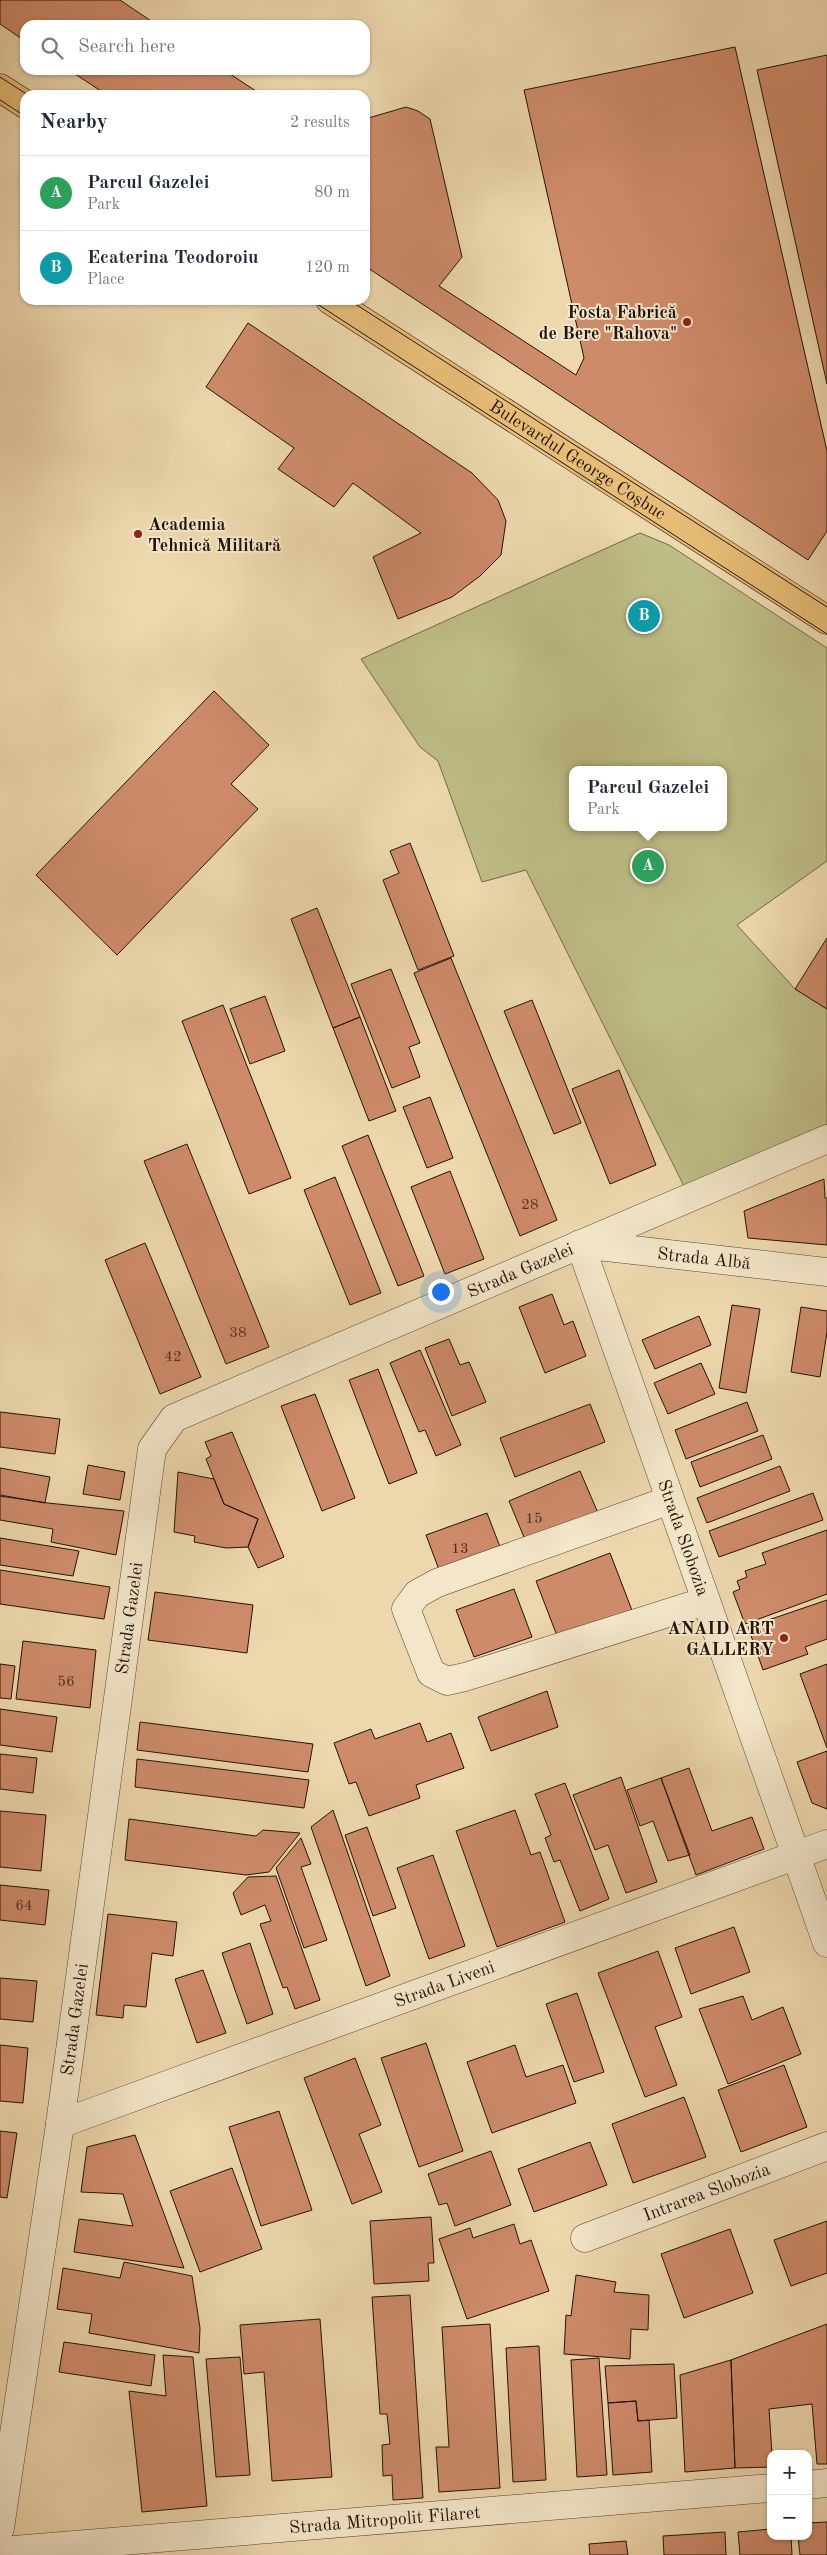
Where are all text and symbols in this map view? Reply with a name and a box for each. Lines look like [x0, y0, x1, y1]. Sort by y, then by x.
search box [20, 20, 370, 75]
icon: search [38, 34, 66, 62]
text: Search here [78, 38, 175, 57]
text: Nearby [40, 112, 108, 133]
text: 2 results [290, 115, 350, 131]
text: Parcul Gazelei [87, 174, 209, 193]
text: A [50, 185, 62, 201]
text: 80 m [314, 185, 350, 201]
text: Park [87, 197, 120, 213]
text: Ecaterina Teodoroiu [87, 249, 259, 268]
text: B [50, 260, 62, 276]
text: 120 m [305, 260, 350, 276]
text: Place [87, 272, 124, 288]
place label: Fosta Fabrică de Bere "Rahova" [539, 304, 677, 343]
marker: Fosta Fabrică de Bere "Rahova" [681, 316, 693, 328]
street label: Bulevardul George Coșbuc [486, 397, 669, 524]
place label: Academia Tehnică Militară [148, 516, 281, 555]
marker: Academia Tehnică Militară [132, 528, 144, 540]
pin: B [628, 597, 660, 635]
popup [569, 766, 727, 831]
text: Parcul Gazelei [587, 779, 709, 798]
text: Park [587, 802, 620, 818]
pin: A [632, 847, 664, 885]
house number: 28 [521, 1198, 539, 1213]
street label: Strada Gazelei [465, 1240, 576, 1302]
street label: Strada Albă [656, 1245, 752, 1273]
your location [428, 1279, 454, 1305]
house number: 38 [229, 1326, 247, 1341]
house number: 42 [164, 1350, 182, 1365]
street label: Strada Slobozia [654, 1477, 712, 1599]
house number: 15 [525, 1512, 543, 1527]
house number: 13 [451, 1542, 469, 1557]
street label: Strada Gazelei [113, 1561, 147, 1676]
place label: ANAID ART GALLERY [667, 1620, 774, 1659]
marker: ANAID ART GALLERY [778, 1632, 790, 1644]
house number: 56 [57, 1675, 75, 1690]
house number: 64 [15, 1899, 33, 1914]
street label: Strada Liveni [392, 1958, 497, 2011]
street label: Strada Gazelei [59, 1962, 92, 2077]
street label: Intrarea Slobozia [641, 2161, 773, 2225]
map controls [767, 2450, 812, 2540]
button: + [767, 2450, 812, 2495]
button: − [767, 2495, 812, 2540]
street label: Strada Mitropolit Filaret [288, 2504, 481, 2537]

